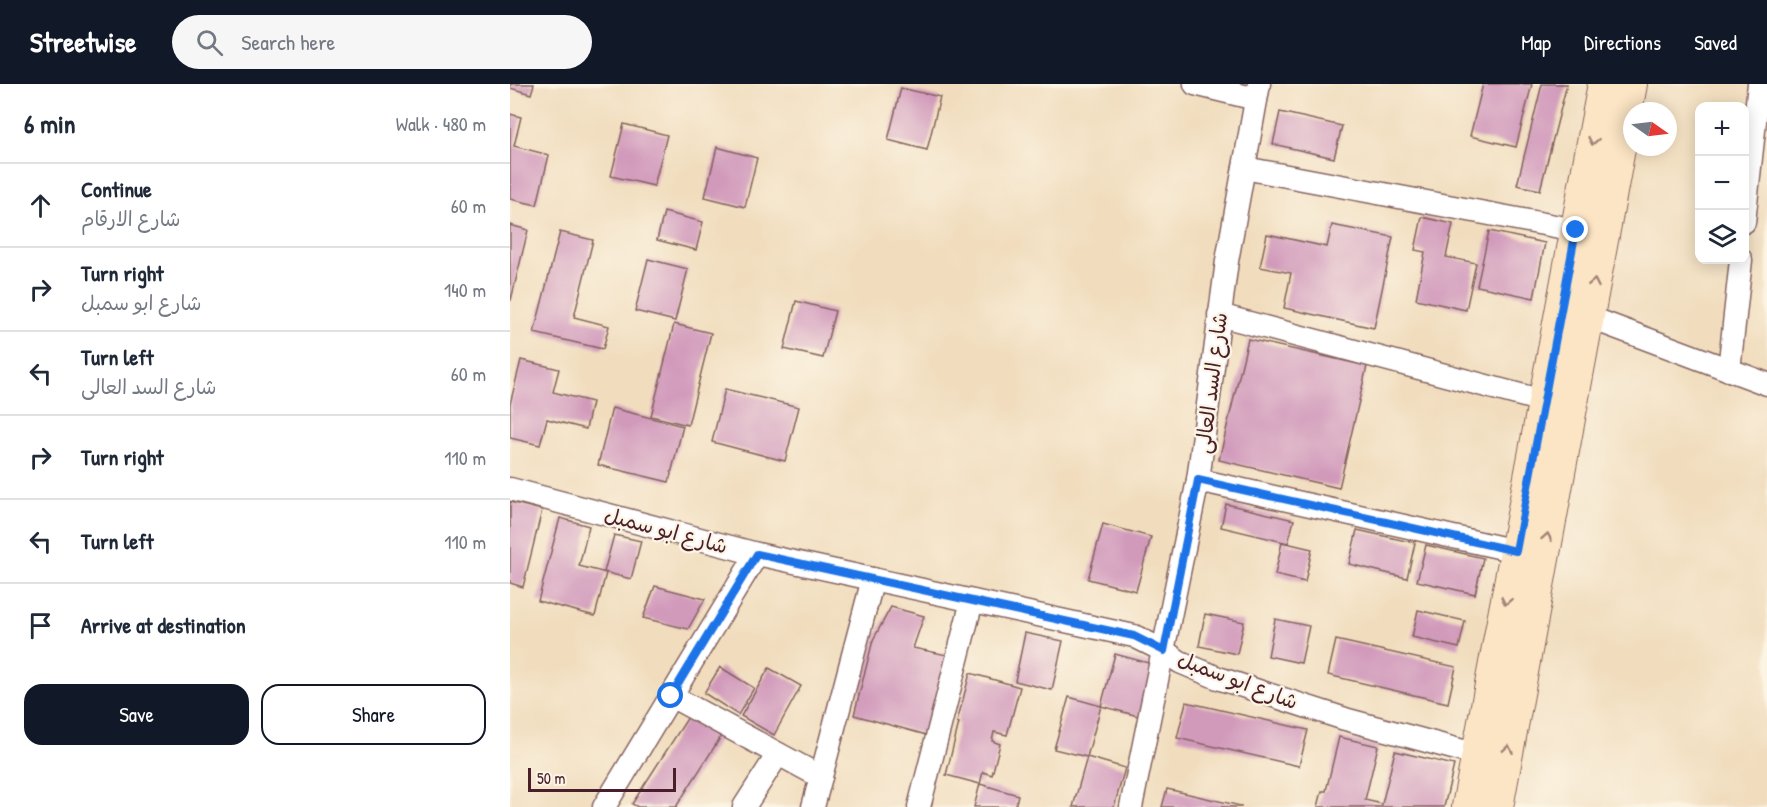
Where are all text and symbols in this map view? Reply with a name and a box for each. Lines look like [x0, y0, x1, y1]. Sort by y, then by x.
search box [172, 15, 592, 69]
text: Streetwise [30, 23, 136, 61]
icon: search [193, 26, 226, 59]
text: Search here [241, 27, 335, 57]
text: Map [1521, 28, 1551, 57]
text: Directions [1584, 28, 1661, 57]
text: Saved [1694, 28, 1737, 57]
north arrow [1623, 102, 1677, 156]
map controls [1695, 102, 1749, 264]
button: + [1695, 102, 1749, 156]
text: 6 min [24, 106, 76, 141]
text: Walk · 480 m [396, 110, 486, 137]
one-way arrow [1587, 136, 1600, 146]
button: − [1695, 156, 1749, 210]
text: Continue [81, 174, 152, 204]
icon: ahead [24, 189, 57, 222]
text: 60 m [451, 192, 486, 219]
text: شارع الارقام [81, 205, 181, 232]
button: layers [1695, 210, 1749, 264]
route end [1562, 216, 1588, 242]
text: Turn right [81, 258, 164, 288]
icon: right [24, 273, 57, 306]
text: 140 m [444, 276, 486, 303]
one-way arrow [1587, 279, 1599, 288]
text: شارع ابو سمبل [81, 289, 201, 316]
street label: شارع السد العالى [1188, 311, 1235, 456]
text: Turn left [81, 342, 154, 372]
icon: left [24, 357, 57, 390]
text: 60 m [451, 360, 486, 387]
text: شارع السد العالى [81, 373, 217, 400]
icon: right [24, 441, 57, 474]
text: Turn right [81, 442, 164, 472]
text: 110 m [444, 444, 486, 471]
street label: شارع ابو سمبل [601, 500, 731, 561]
icon: left [24, 525, 57, 558]
text: Turn left [81, 526, 154, 556]
text: 110 m [444, 528, 486, 555]
one-way arrow [1540, 532, 1553, 542]
one-way arrow [1501, 597, 1513, 606]
icon: arrive [24, 609, 57, 642]
text: Arrive at destination [81, 610, 246, 640]
street label: شارع ابو سمبل [1173, 644, 1302, 717]
route start [657, 682, 683, 708]
button: Save [24, 684, 249, 745]
button: Share [261, 684, 486, 745]
one-way arrow [1501, 745, 1514, 755]
scale bar [528, 765, 676, 792]
text: 50 m [537, 767, 566, 789]

